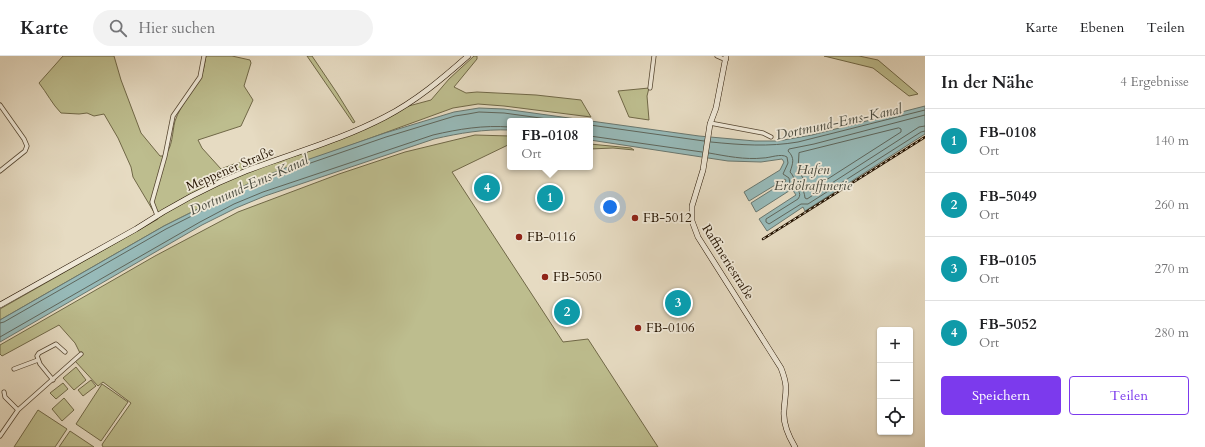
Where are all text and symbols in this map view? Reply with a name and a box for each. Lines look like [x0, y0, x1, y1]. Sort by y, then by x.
search box [93, 10, 373, 46]
text: Karte [20, 15, 69, 41]
icon: search [107, 17, 129, 39]
text: Hier suchen [139, 18, 215, 38]
text: Karte [1025, 18, 1058, 37]
text: Ebenen [1080, 18, 1125, 37]
text: Teilen [1147, 18, 1185, 37]
text: In der Nähe [941, 71, 1034, 94]
text: 4 Ergebnisse [1120, 73, 1189, 91]
water label: Dortmund-Ems-Kanal [774, 99, 905, 145]
popup [507, 118, 593, 170]
text: FB-0108 [979, 122, 1037, 142]
text: FB-0108 [521, 125, 579, 145]
text: 1 [951, 132, 957, 150]
text: 140 m [1155, 132, 1189, 150]
street label: Meppener Straße [183, 142, 277, 196]
text: Ort [979, 142, 999, 160]
text: Ort [521, 145, 541, 163]
water label: Dortmund-Ems-Kanal [186, 150, 313, 220]
water label: Hafen Erdölraffinerie [774, 160, 853, 195]
pin: 4 [474, 173, 500, 203]
pin: 1 [537, 183, 563, 213]
text: FB-5049 [979, 186, 1037, 206]
text: 2 [951, 196, 957, 214]
text: 260 m [1155, 196, 1189, 214]
your location [600, 197, 620, 217]
text: Ort [979, 206, 999, 224]
place label: FB-5012 [643, 209, 692, 227]
marker: FB-5012 [630, 213, 640, 223]
street label: Raffineriestraße [698, 221, 758, 303]
place label: FB-0116 [527, 228, 576, 246]
marker: FB-0116 [514, 232, 524, 242]
text: FB-0105 [979, 250, 1037, 270]
text: 3 [951, 260, 957, 278]
text: 270 m [1155, 260, 1189, 278]
place label: FB-5050 [553, 268, 602, 286]
text: Ort [979, 270, 999, 288]
marker: FB-5050 [540, 272, 550, 282]
pin: 3 [665, 288, 691, 318]
pin: 2 [554, 297, 580, 327]
text: FB-5052 [979, 314, 1037, 334]
place label: FB-0106 [646, 319, 695, 337]
marker: FB-0106 [633, 323, 643, 333]
text: 4 [951, 324, 957, 342]
text: 280 m [1155, 324, 1189, 342]
map controls [877, 327, 913, 435]
button: + [877, 327, 913, 363]
text: Ort [979, 334, 999, 352]
button: − [877, 363, 913, 399]
button: Speichern [941, 376, 1061, 415]
button: Teilen [1069, 376, 1189, 415]
button: locate [877, 399, 913, 435]

